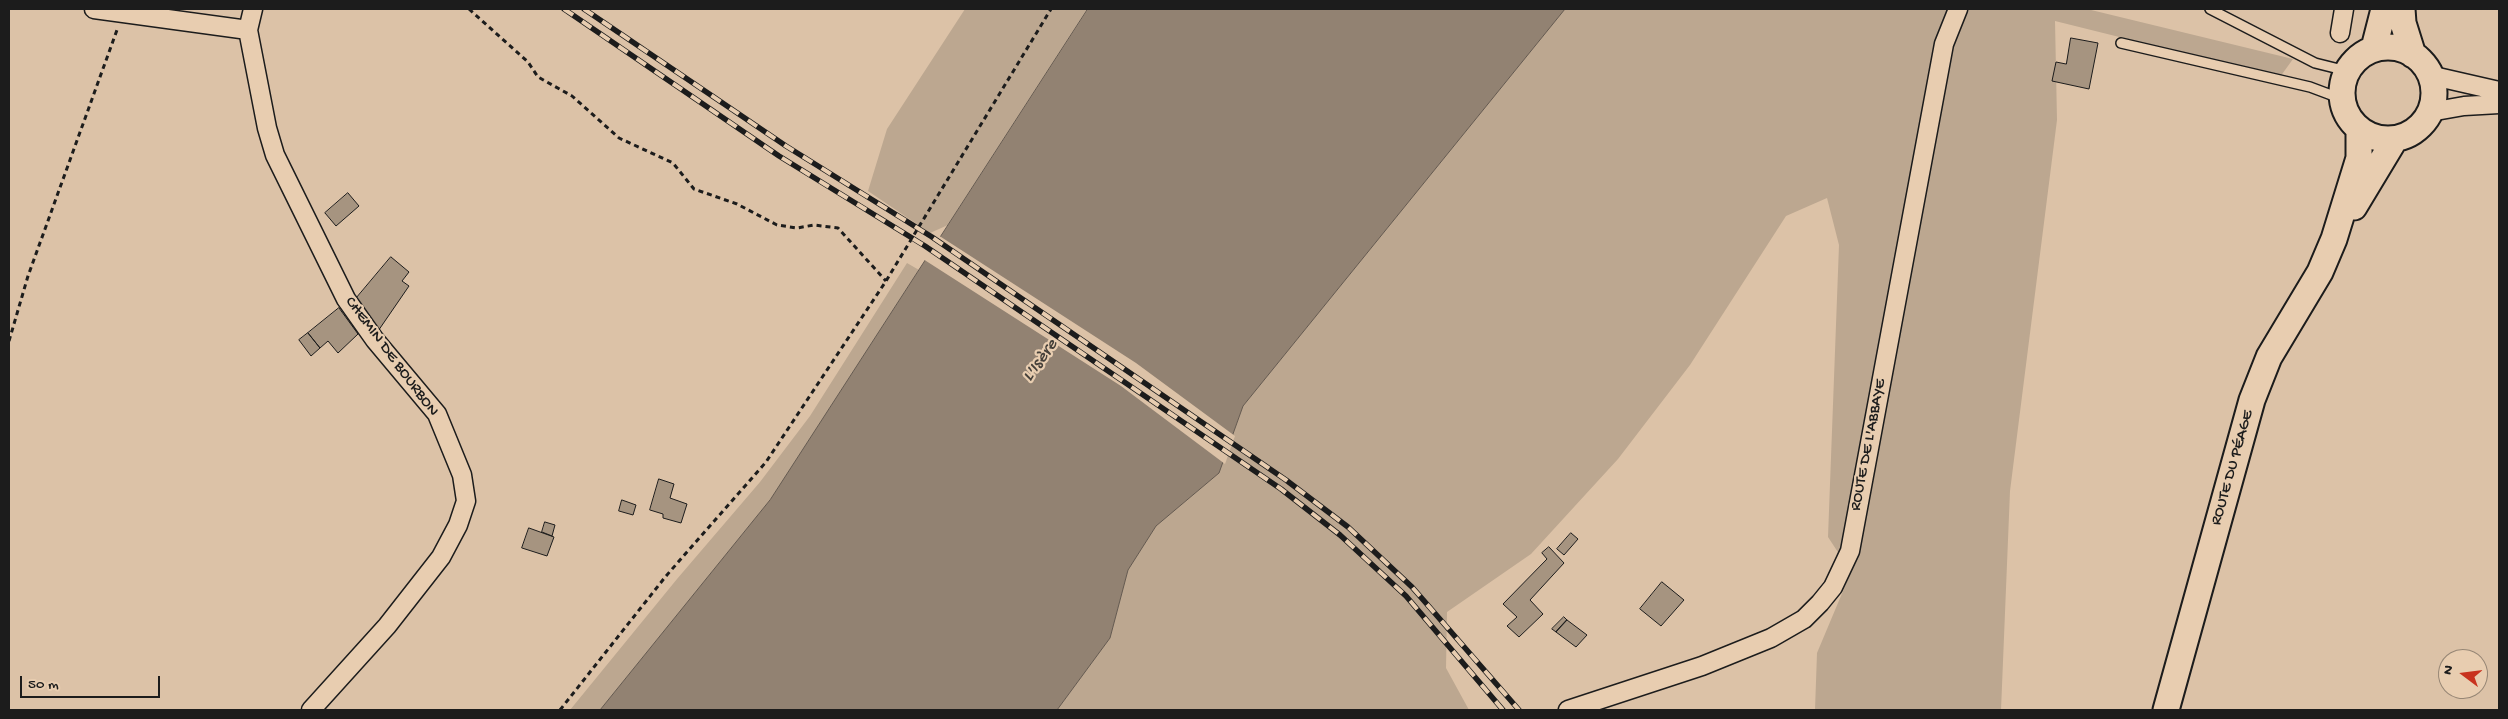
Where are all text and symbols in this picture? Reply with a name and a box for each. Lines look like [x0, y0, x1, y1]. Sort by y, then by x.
street label: CHEMIN DE BOURBON [340, 293, 442, 421]
water label: L'Isère [1018, 336, 1064, 386]
street label: ROUTE DE L'ABBAYE [1847, 377, 1891, 513]
street label: ROUTE DU PÉAGE [2207, 408, 2259, 528]
north arrow [2438, 649, 2488, 699]
text: N [2440, 664, 2458, 677]
scale bar [22, 666, 162, 698]
text: 50 m [28, 676, 59, 694]

